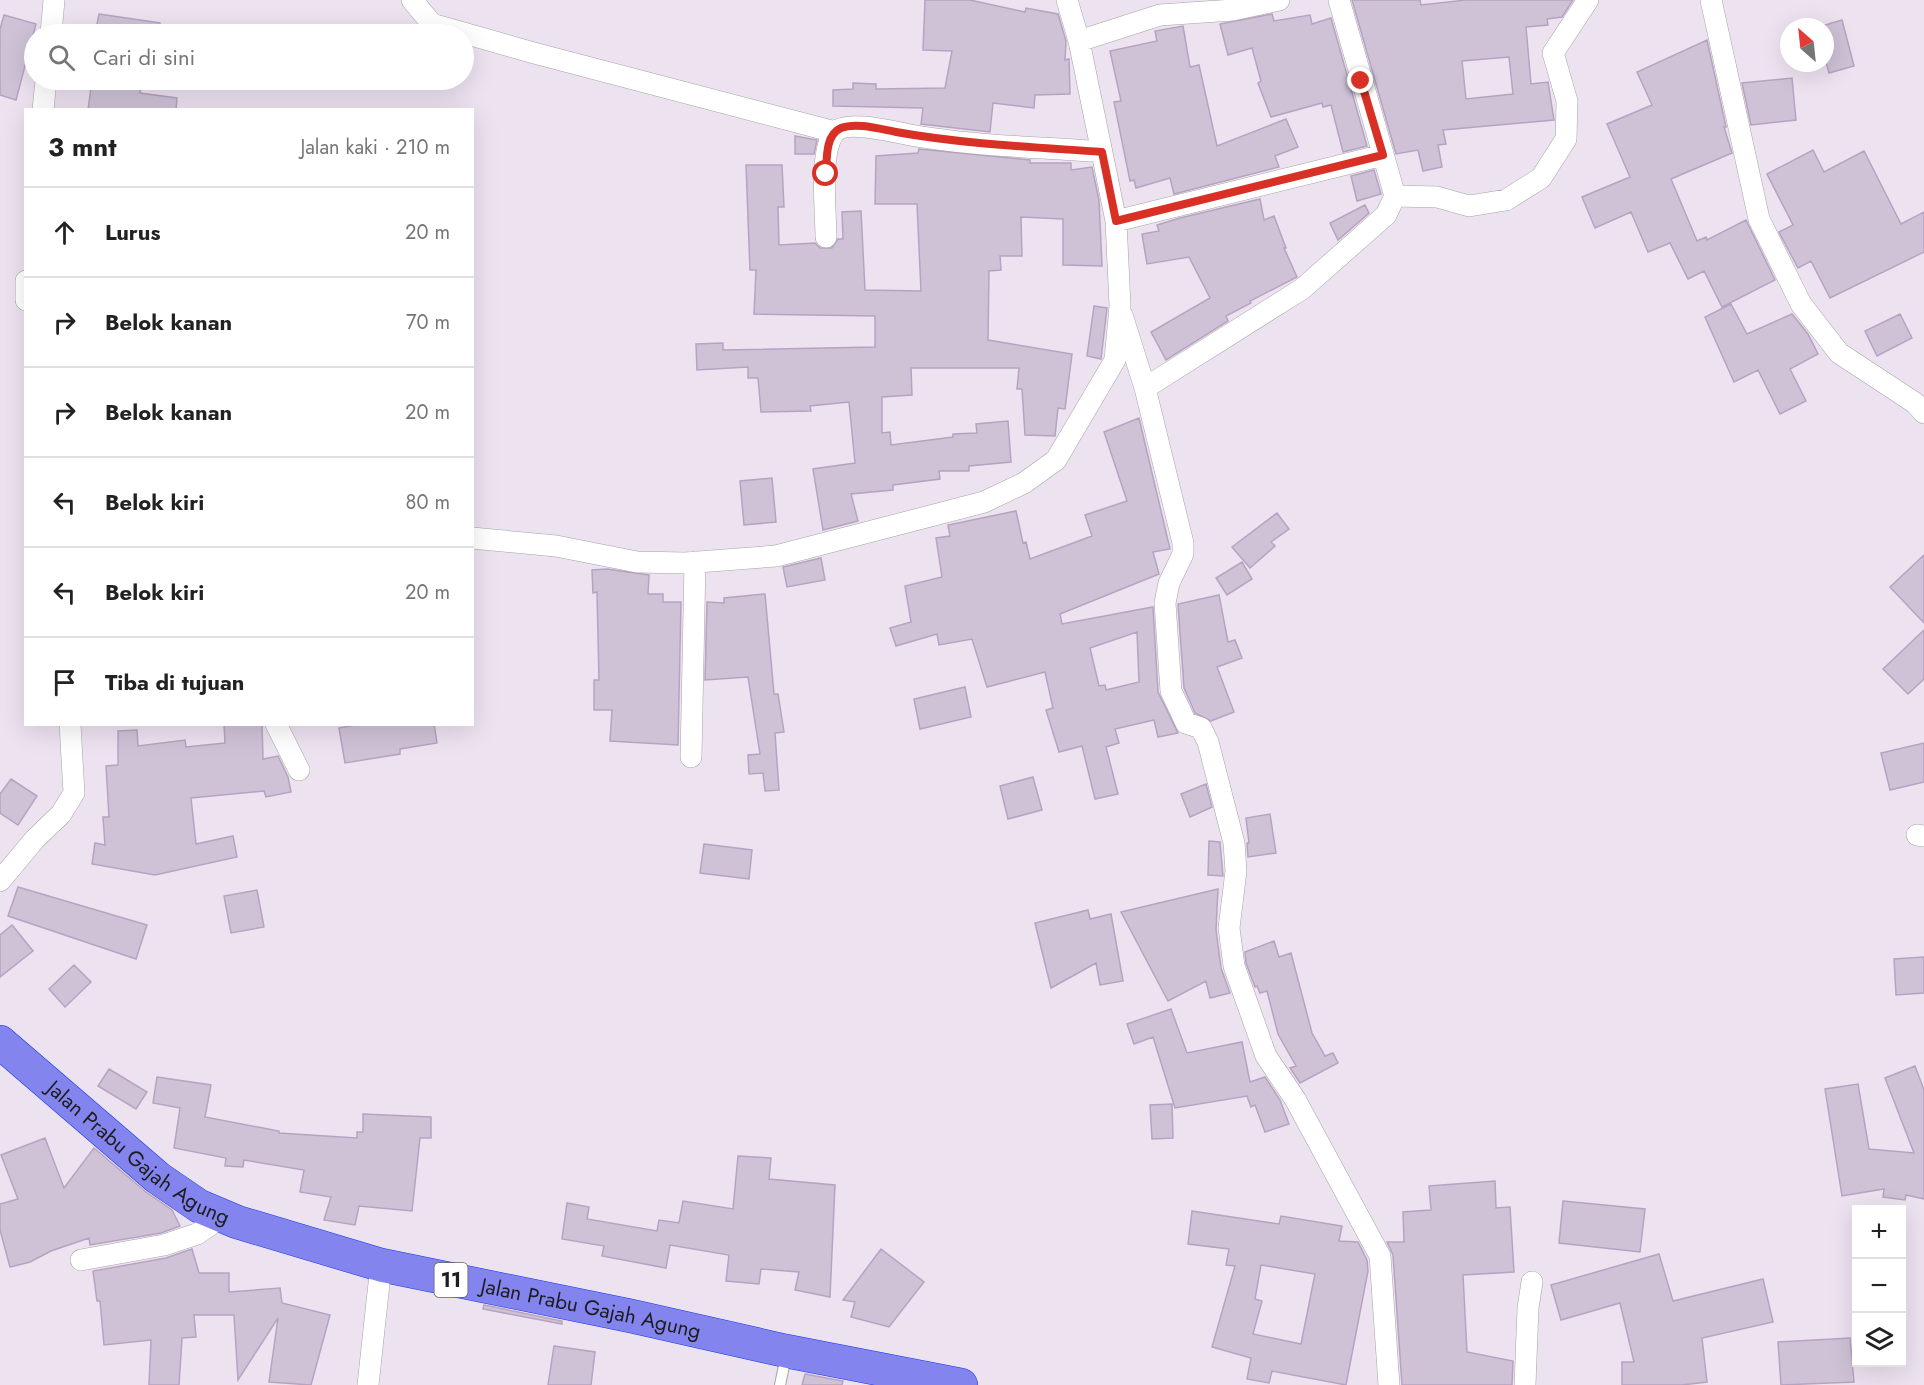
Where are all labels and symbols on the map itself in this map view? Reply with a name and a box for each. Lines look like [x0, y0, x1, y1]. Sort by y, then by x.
north arrow [1780, 18, 1834, 72]
route end [1347, 67, 1373, 93]
route start [812, 160, 838, 186]
street label: Jalan Prabu Gajah Agung [38, 1072, 234, 1232]
road number: 11 [434, 1263, 468, 1297]
street label: Jalan Prabu Gajah Agung [475, 1270, 704, 1346]

